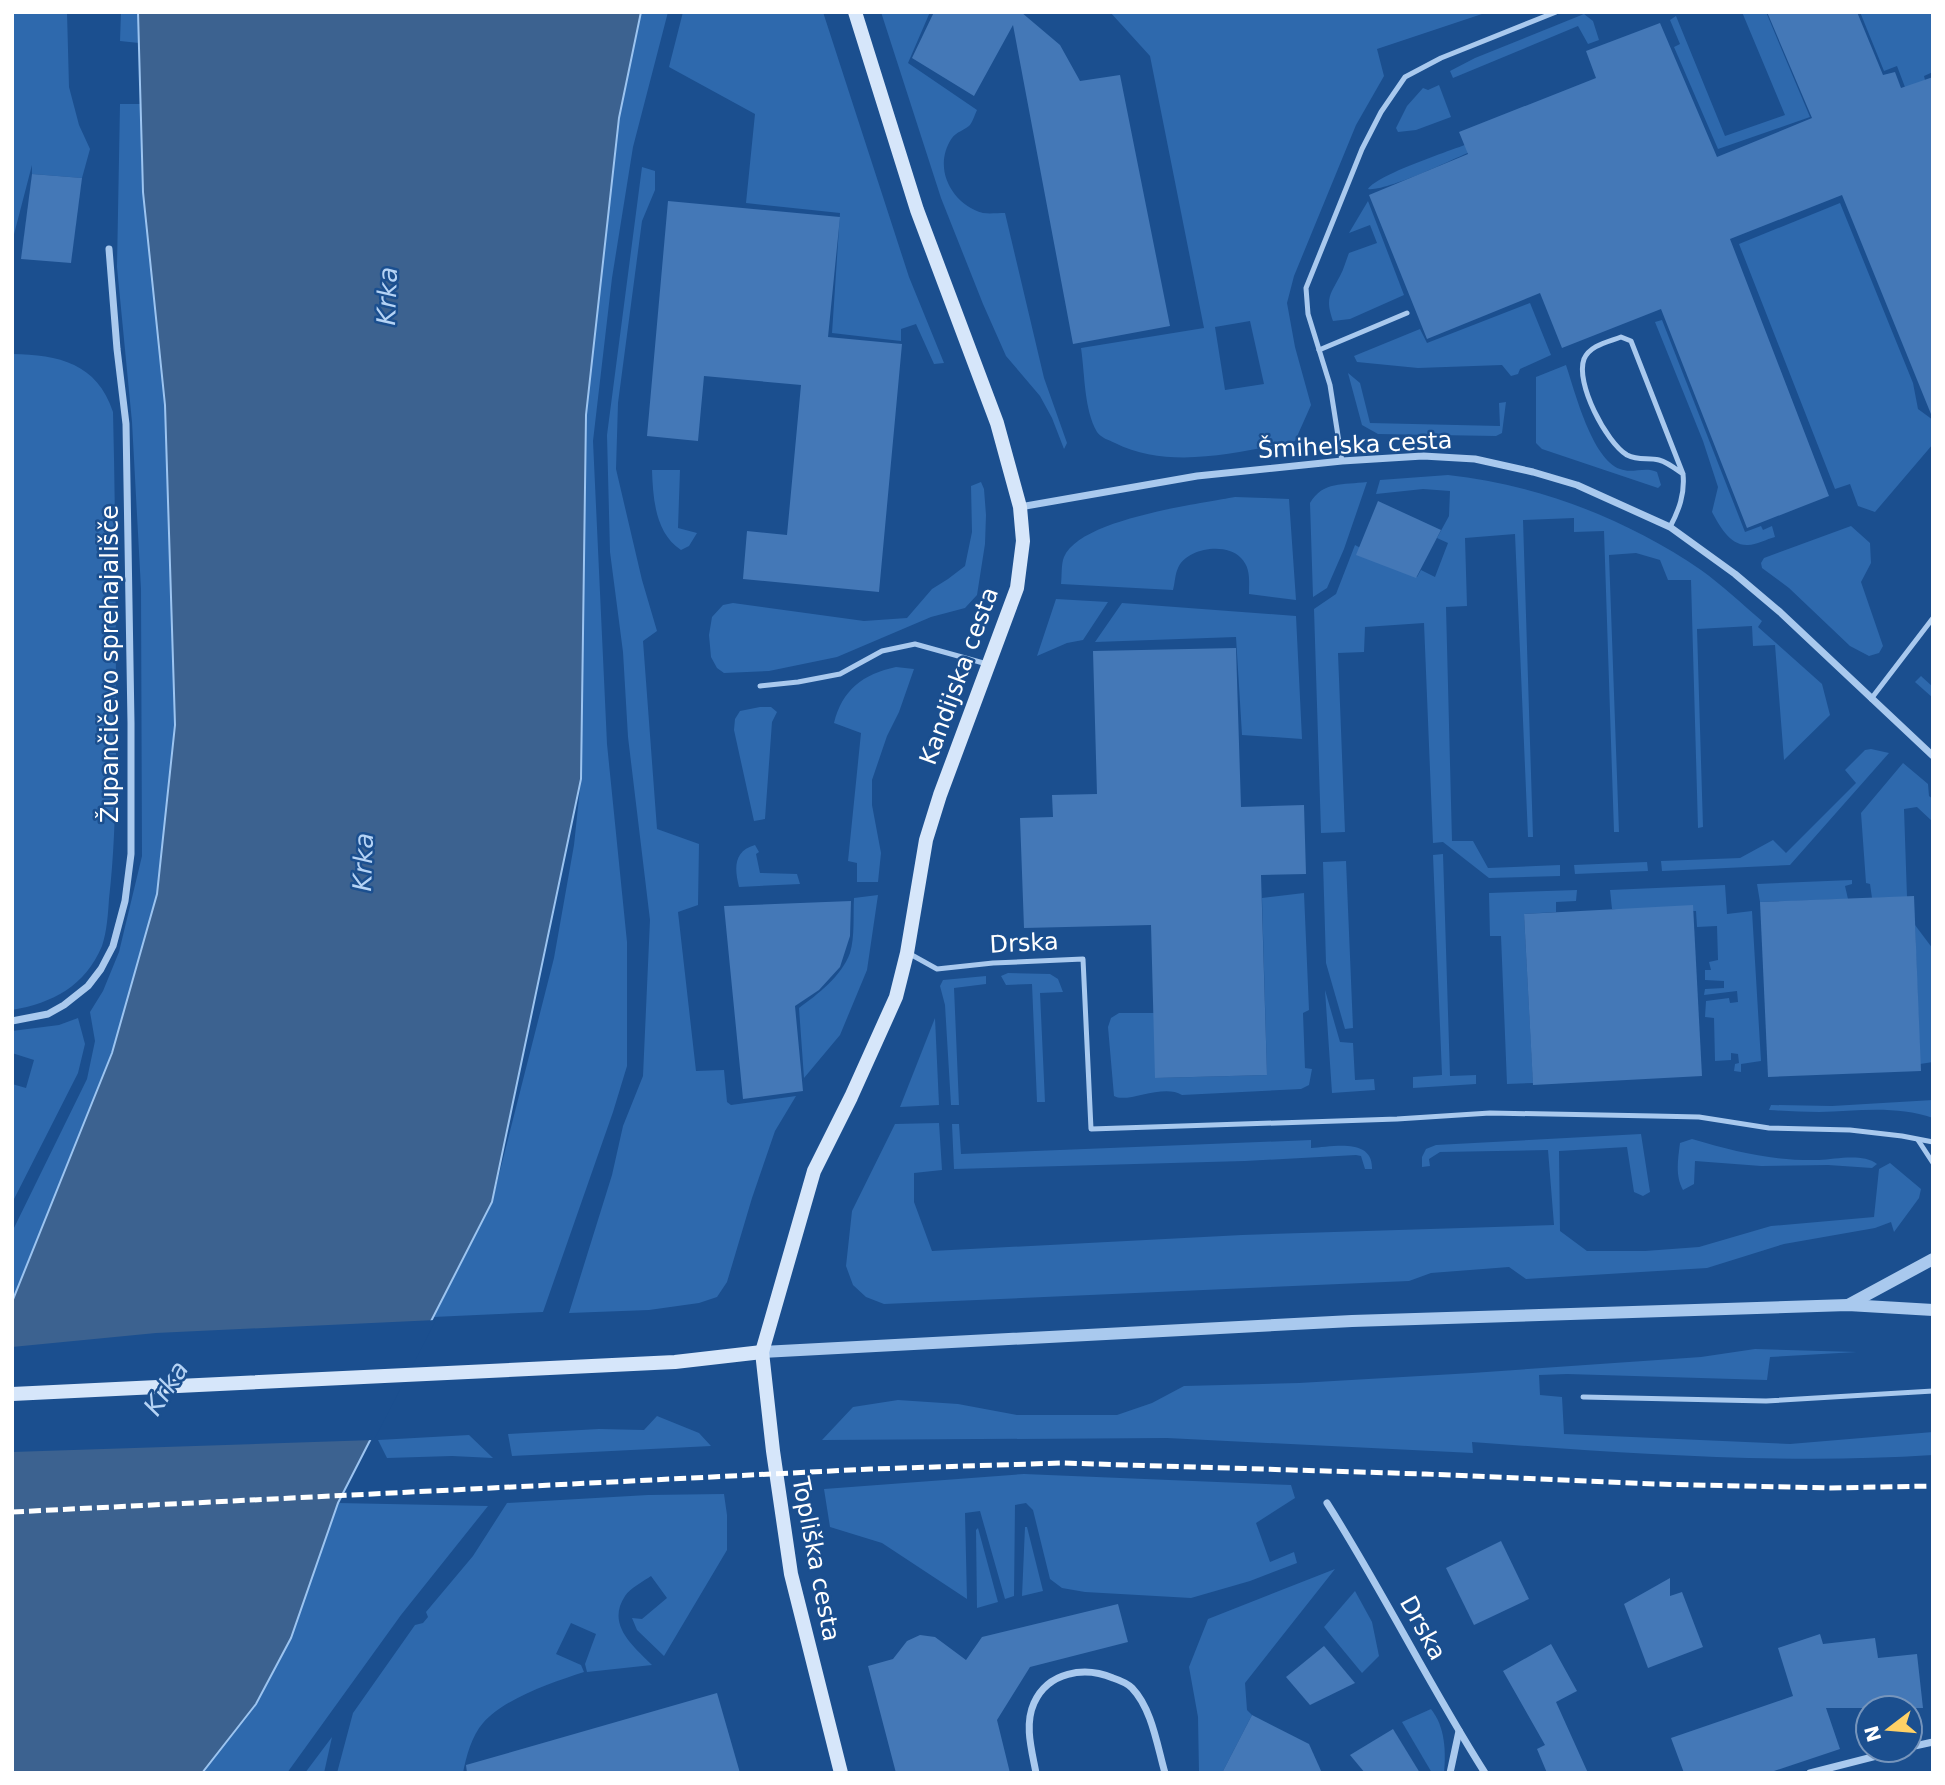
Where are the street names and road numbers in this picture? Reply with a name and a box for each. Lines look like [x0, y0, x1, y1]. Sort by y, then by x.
street label: Šmihelska cesta [1257, 424, 1453, 464]
street label: Župančičevo sprehajališče [95, 505, 124, 823]
street label: Kandijska cesta [914, 583, 1004, 769]
street label: Drska [989, 927, 1059, 959]
street label: Topliška cesta [786, 1474, 846, 1644]
street label: Drska [1394, 1591, 1452, 1665]

